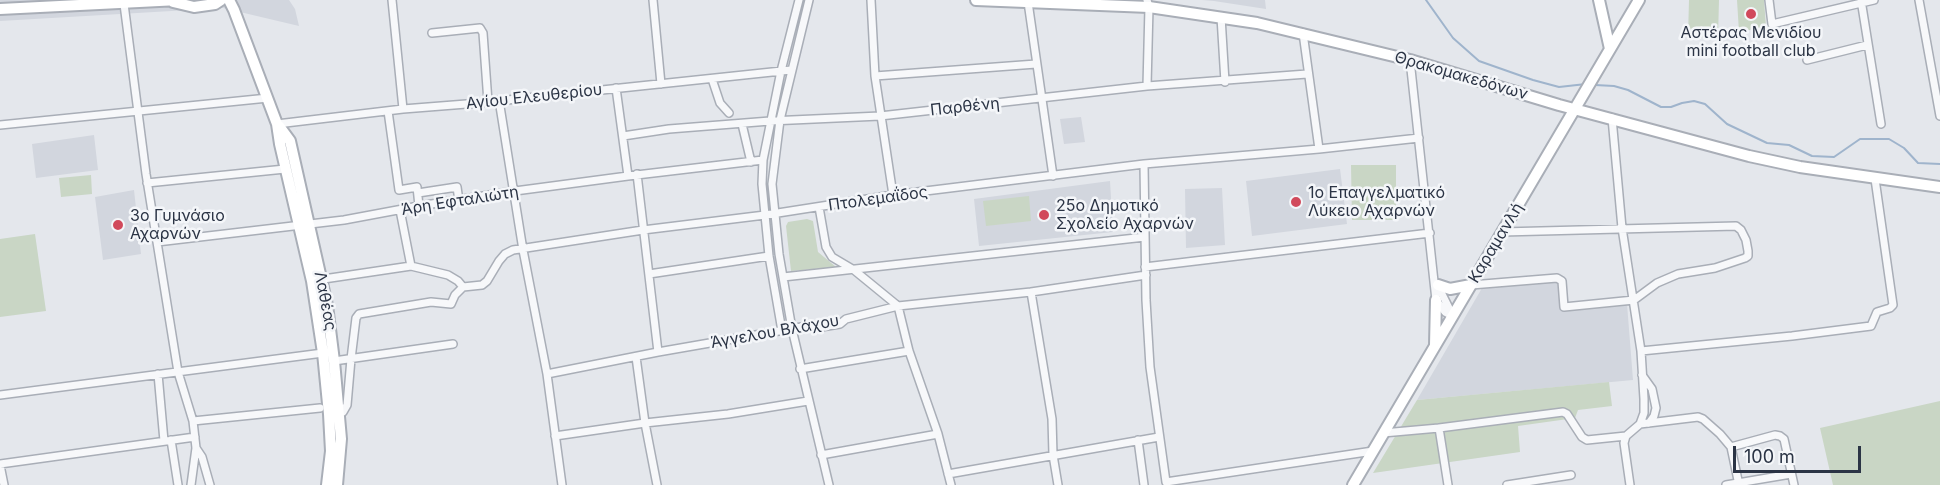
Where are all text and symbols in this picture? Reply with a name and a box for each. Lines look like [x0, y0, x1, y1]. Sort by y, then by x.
marker: Αστέρας Μενιδίου mini football club [1744, 7, 1758, 21]
place label: Αστέρας Μενιδίου mini football club [1680, 23, 1822, 61]
street label: Θρακομακεδόνων [1392, 48, 1530, 104]
street label: Αγίου Ελευθερίου [465, 80, 603, 114]
street label: Παρθένη [929, 94, 1001, 120]
street label: Άρη Εφταλιώτη [400, 182, 520, 220]
street label: Πτολεμαΐδος [827, 183, 929, 215]
place label: 1ο Επαγγελματικό Λύκειο Αχαρνών [1308, 183, 1445, 221]
marker: 1ο Επαγγελματικό Λύκειο Αχαρνών [1289, 195, 1303, 209]
place label: 25ο Δημοτικό Σχολείο Αχαρνών [1056, 196, 1194, 234]
street label: Καραμανλή [1465, 199, 1527, 287]
place label: 3ο Γυμνάσιο Αχαρνών [130, 206, 225, 244]
marker: 25ο Δημοτικό Σχολείο Αχαρνών [1037, 208, 1051, 222]
marker: 3ο Γυμνάσιο Αχαρνών [111, 218, 125, 232]
street label: Λαθέας [310, 270, 340, 332]
street label: Άγγελου Βλάχου [709, 311, 841, 353]
scale bar [1736, 434, 1864, 472]
text: 100 m [1744, 446, 1795, 467]

